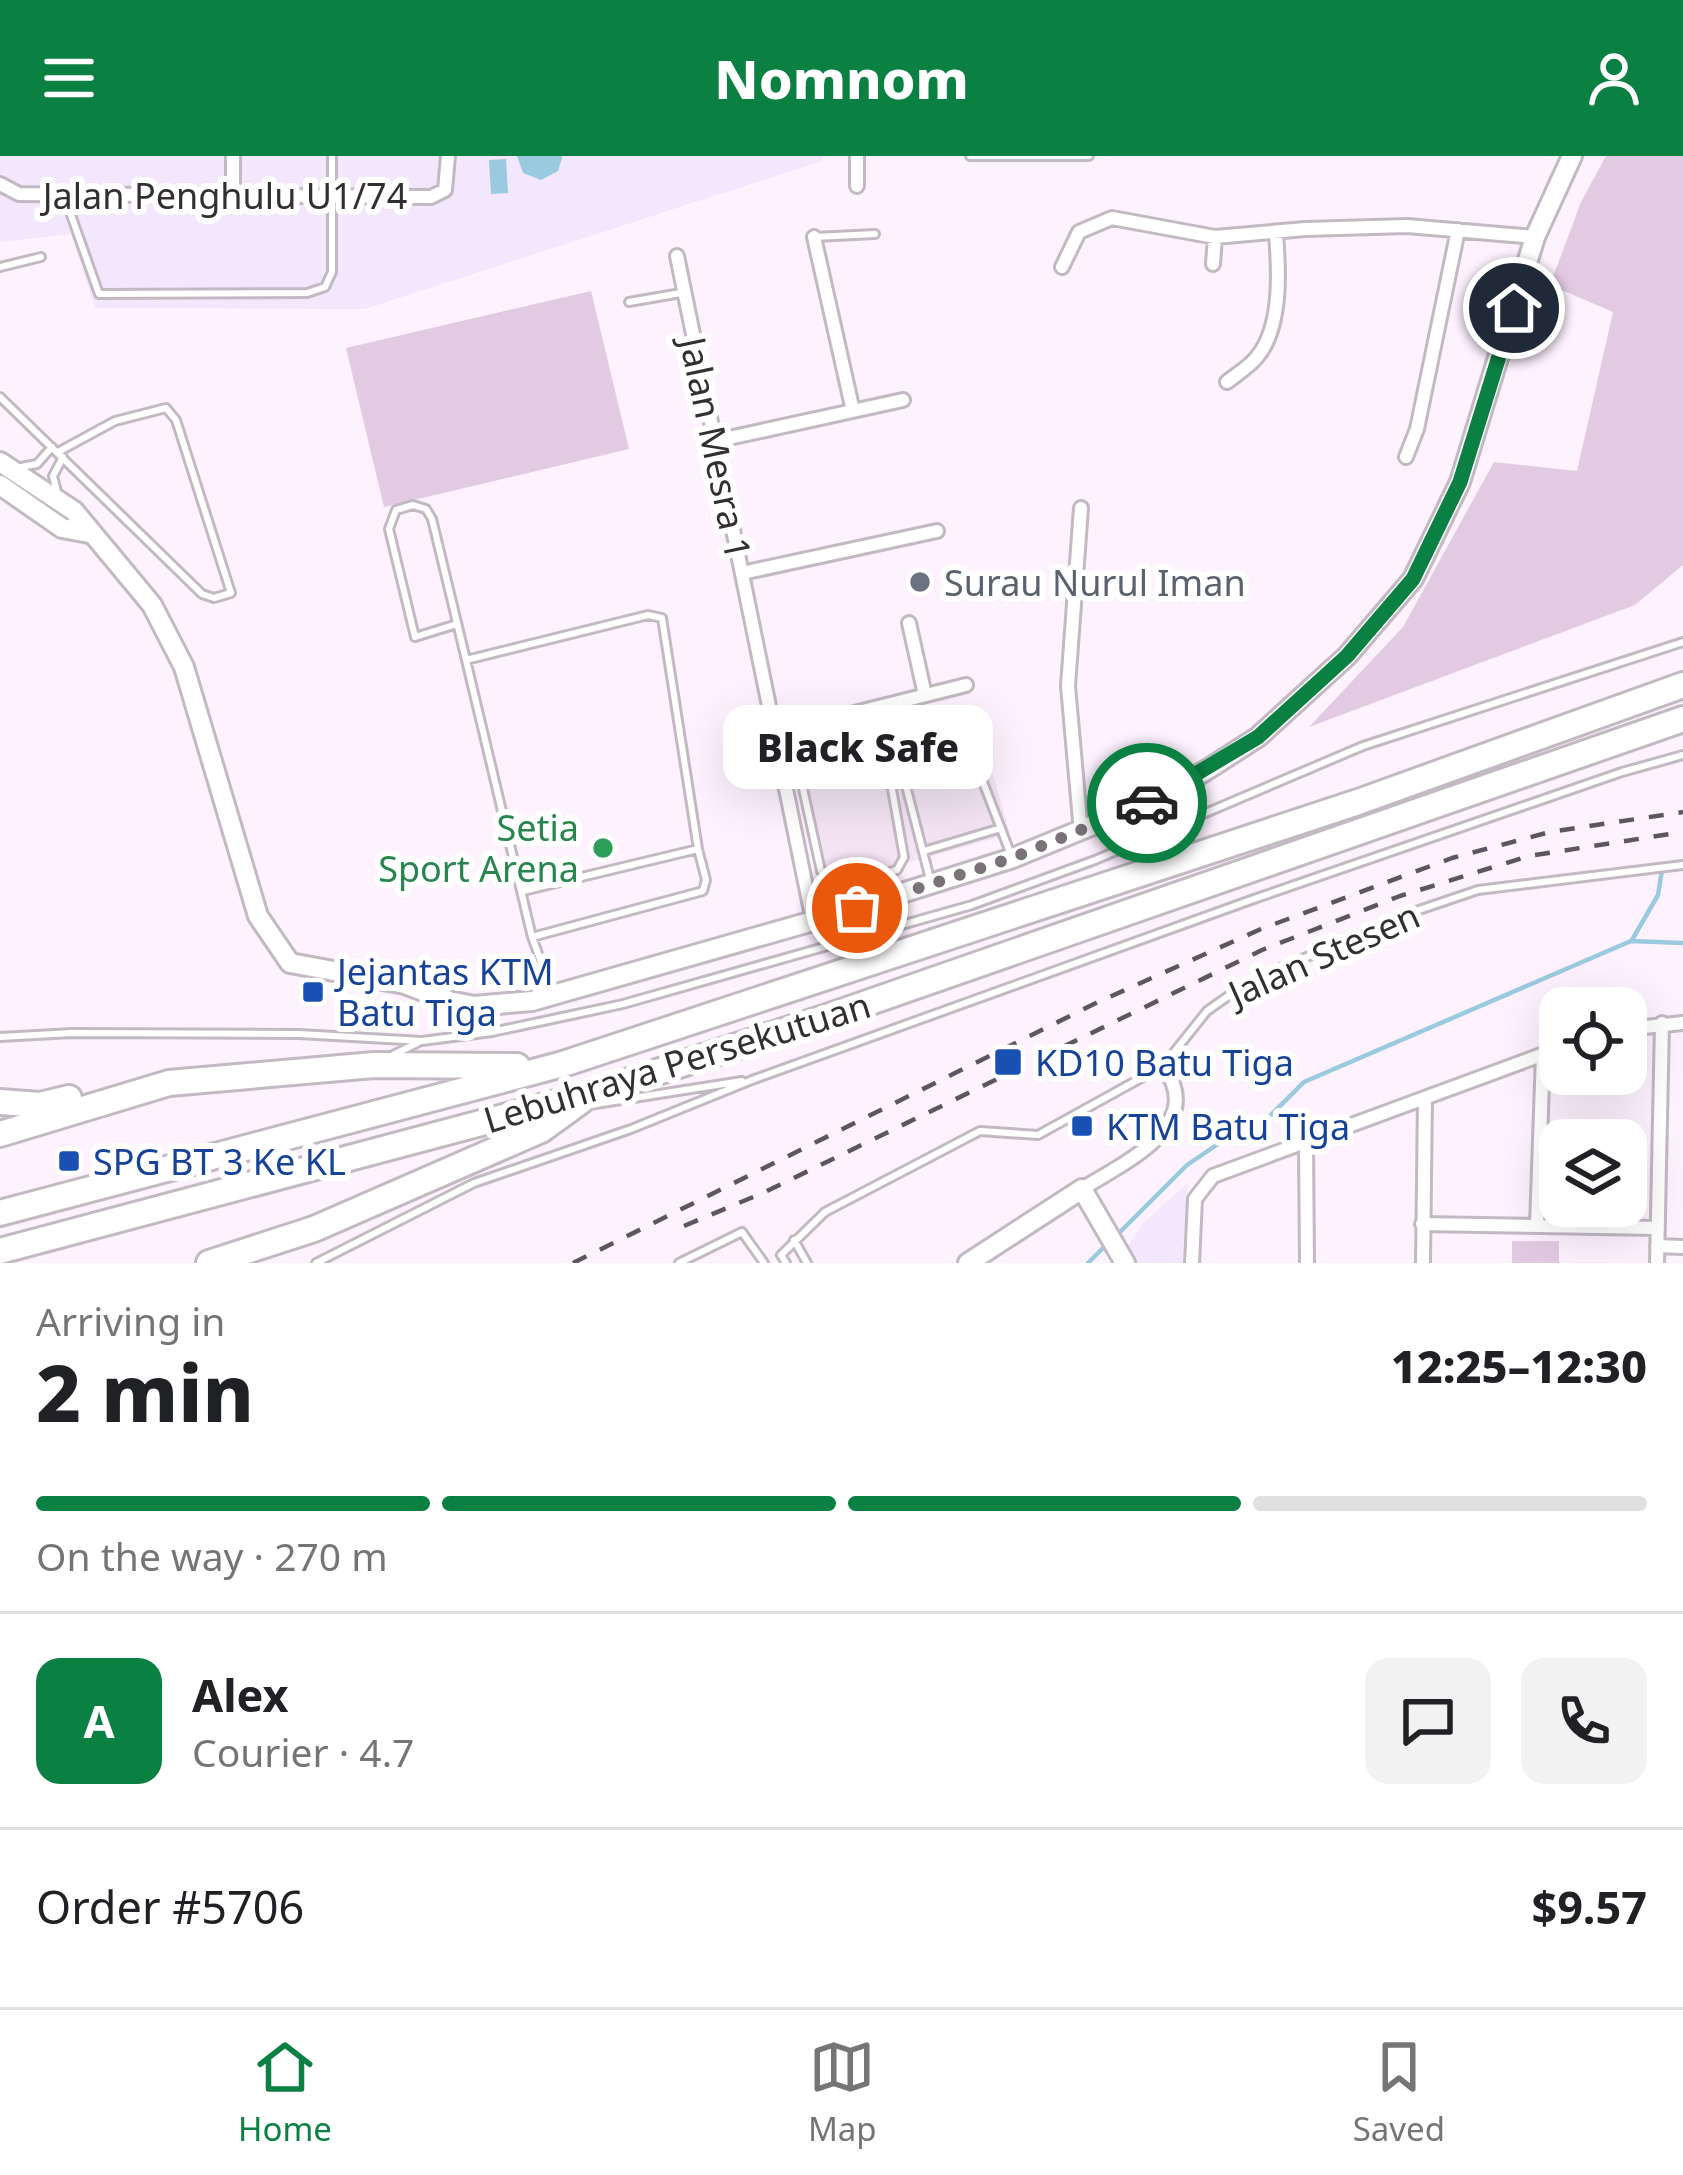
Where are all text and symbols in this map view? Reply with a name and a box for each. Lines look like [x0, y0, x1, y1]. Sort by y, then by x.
text: Nomnom [714, 41, 969, 115]
icon: menu [36, 45, 102, 111]
icon: person [1581, 45, 1647, 111]
street label: Jalan Penghulu U1/74 [40, 171, 407, 220]
pin [1463, 257, 1565, 359]
icon: home [1481, 275, 1547, 341]
street label: Jalan Mesra 1 [668, 330, 763, 563]
place label: Surau Nurul Iman [944, 558, 1246, 607]
marker: Surau Nurul Iman [907, 569, 933, 595]
callout: Black Safe [722, 704, 992, 788]
text: Black Safe [757, 720, 959, 773]
courier [1087, 743, 1207, 863]
icon: car [1114, 770, 1180, 836]
place label: Setia Sport Arena [378, 803, 579, 893]
marker: Setia Sport Arena [590, 835, 616, 861]
pin [806, 857, 908, 959]
icon: bag [824, 875, 890, 941]
street label: Jalan Stesen [1218, 890, 1427, 1019]
place label: Jejantas KTM Batu Tiga [334, 947, 554, 1037]
marker: Jejantas KTM Batu Tiga [300, 979, 326, 1005]
street label: Lebuhraya Persekutuan [478, 980, 876, 1144]
map controls [1539, 987, 1647, 1227]
button: locate [1539, 987, 1647, 1095]
place label: KD10 Batu Tiga [1035, 1038, 1294, 1087]
marker: KD10 Batu Tiga [992, 1046, 1024, 1078]
place label: KTM Batu Tiga [1106, 1102, 1350, 1151]
marker: KTM Batu Tiga [1069, 1113, 1095, 1139]
button: layers [1539, 1119, 1647, 1227]
place label: SPG BT 3 Ke KL [93, 1137, 346, 1186]
marker: SPG BT 3 Ke KL [56, 1148, 82, 1174]
text: Arriving in [36, 1294, 225, 1347]
text: 12:25–12:30 [1391, 1335, 1647, 1396]
text: 2 min [36, 1339, 254, 1445]
text: On the way · 270 m [36, 1529, 388, 1582]
button: chat [1365, 1658, 1491, 1784]
button: phone [1521, 1658, 1647, 1784]
text: Alex [192, 1664, 289, 1725]
text: A [83, 1690, 115, 1751]
text: Courier · 4.7 [192, 1725, 414, 1778]
text: Order #5706 [36, 1876, 304, 1937]
text: $9.57 [1531, 1876, 1647, 1937]
tab: Home [238, 2034, 332, 2151]
tab: Map [808, 2034, 877, 2151]
tab: Saved [1353, 2034, 1445, 2151]

